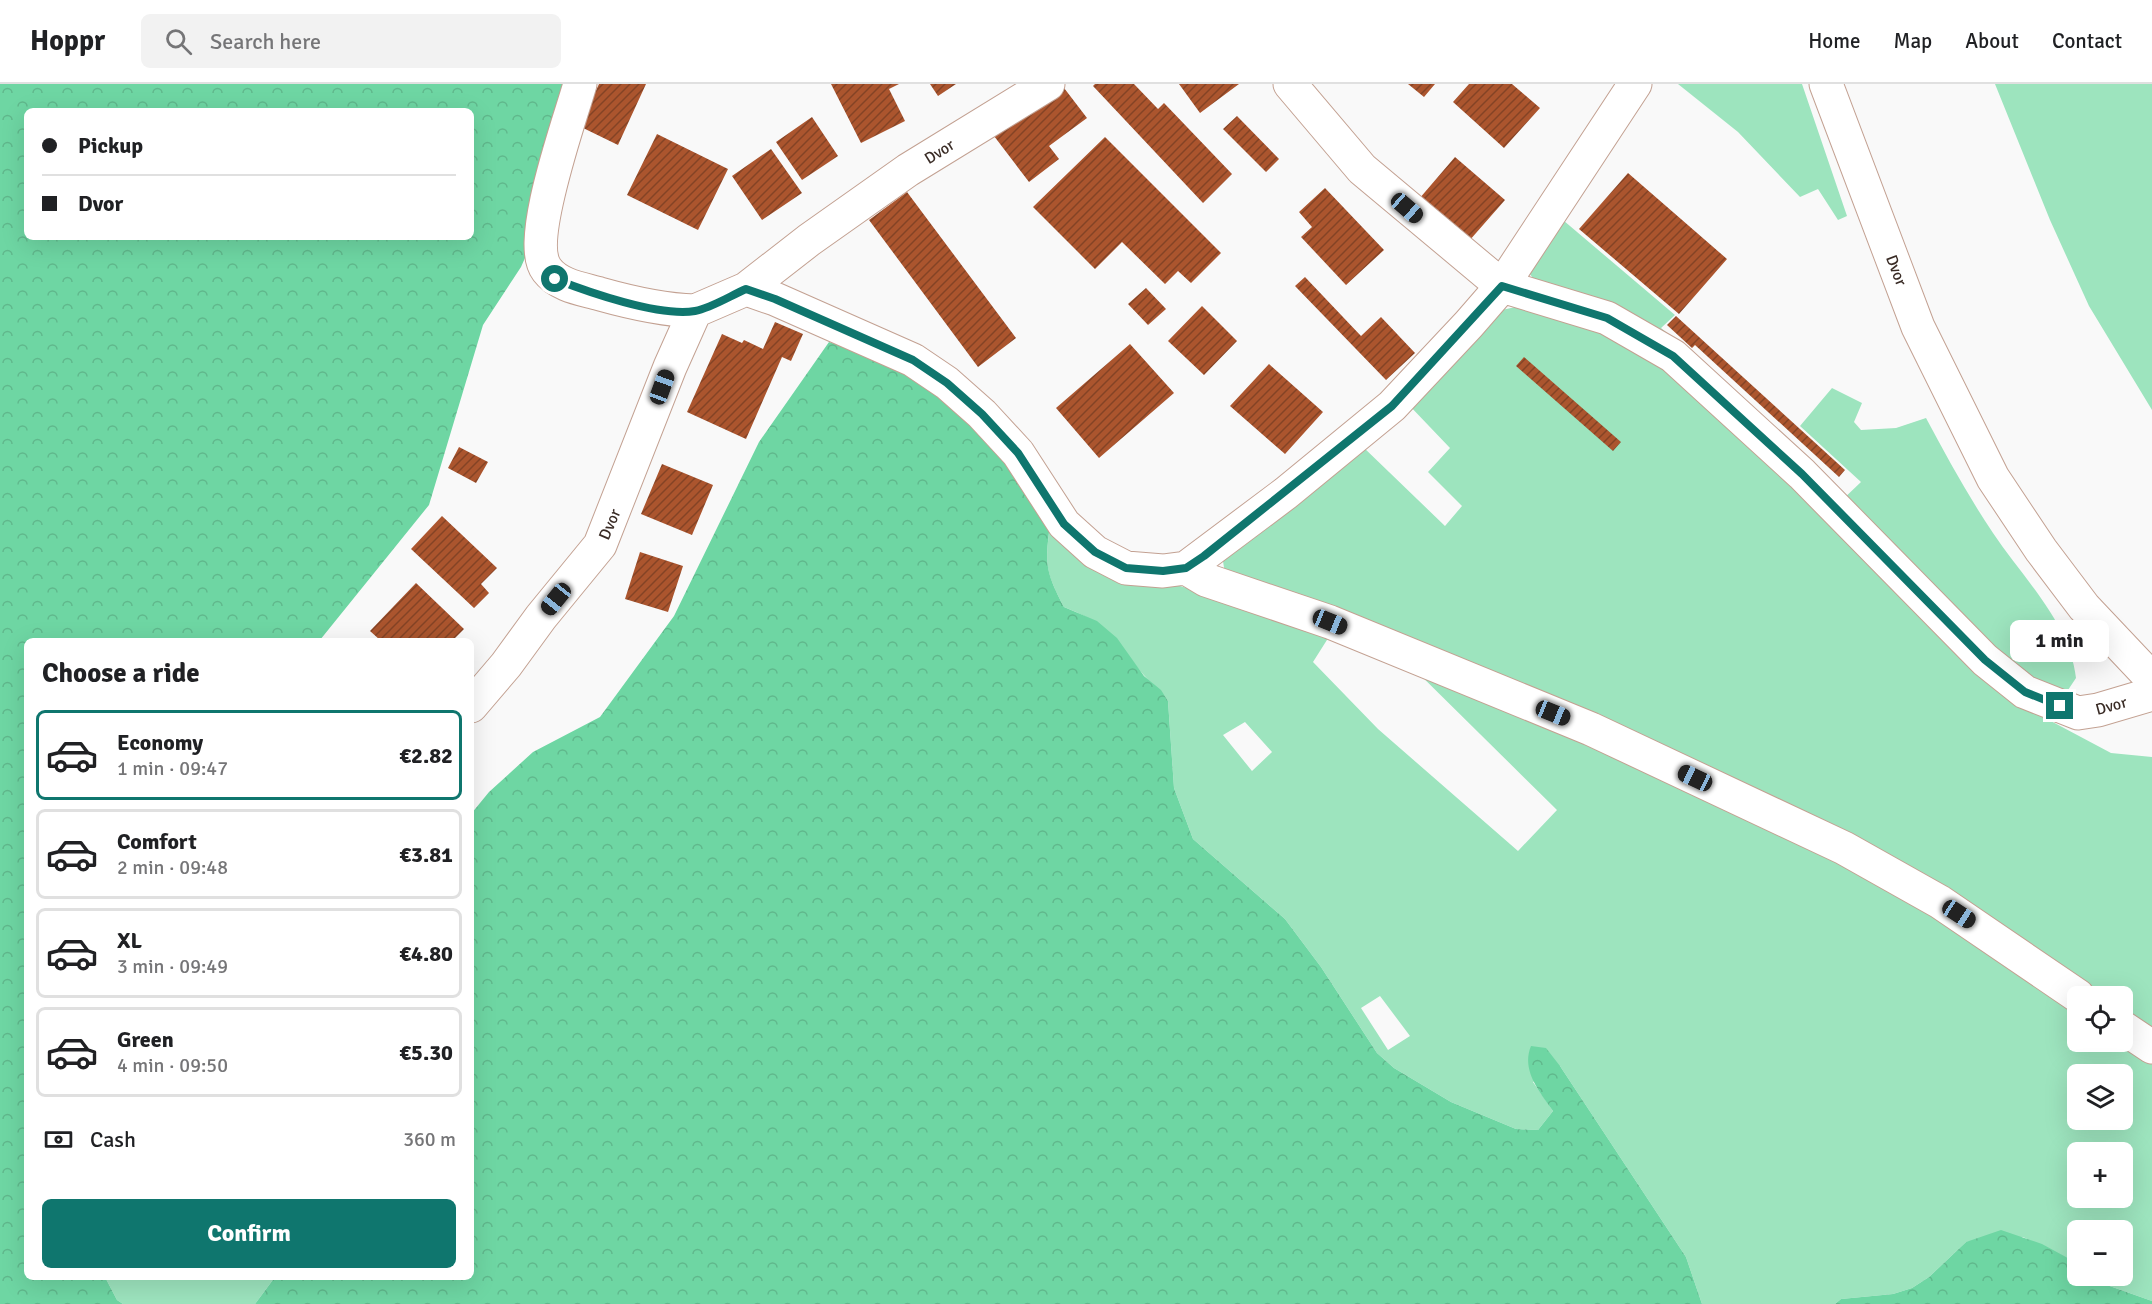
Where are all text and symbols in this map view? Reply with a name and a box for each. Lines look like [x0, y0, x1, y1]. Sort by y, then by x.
search box [141, 14, 561, 68]
text: Hoppr [30, 24, 105, 58]
icon: search [162, 25, 195, 58]
text: Search here [210, 28, 321, 55]
text: Home [1808, 28, 1861, 54]
text: Map [1894, 28, 1932, 54]
text: About [1965, 28, 2019, 54]
text: Contact [2052, 28, 2122, 54]
text: Pickup [78, 132, 143, 159]
street label: Dvor [921, 135, 958, 169]
car [1388, 189, 1426, 227]
text: Dvor [78, 190, 123, 217]
street label: Dvor [1881, 252, 1911, 289]
route start [541, 265, 568, 292]
car [647, 367, 677, 407]
street label: Dvor [595, 506, 625, 543]
car [538, 579, 574, 619]
car [1310, 607, 1350, 637]
callout: 1 min [2010, 619, 2110, 661]
text: 1 min [2035, 628, 2084, 653]
text: Choose a ride [42, 657, 200, 690]
route end [2046, 692, 2073, 719]
street label: Dvor [2093, 692, 2129, 720]
car [1533, 698, 1573, 728]
icon: car [45, 728, 99, 782]
text: Economy [117, 729, 203, 756]
text: €2.82 [399, 742, 453, 769]
text: 1 min · 09:47 [117, 756, 228, 781]
car [1675, 762, 1715, 794]
icon: car [45, 827, 99, 881]
text: Comfort [117, 828, 197, 855]
text: €3.81 [399, 841, 453, 868]
text: 2 min · 09:48 [117, 855, 228, 880]
car [1939, 897, 1979, 931]
icon: car [45, 926, 99, 980]
text: XL [117, 927, 142, 954]
text: €4.80 [399, 940, 453, 967]
text: 3 min · 09:49 [117, 954, 228, 979]
map controls [2067, 986, 2133, 1286]
button: locate [2067, 986, 2133, 1052]
icon: car [45, 1025, 99, 1079]
text: Green [117, 1026, 174, 1053]
text: €5.30 [399, 1039, 453, 1066]
text: 4 min · 09:50 [117, 1053, 228, 1078]
button: layers [2067, 1064, 2133, 1130]
icon: cash [42, 1123, 75, 1156]
text: Cash [90, 1126, 136, 1153]
text: 360 m [403, 1127, 456, 1152]
button: + [2067, 1142, 2133, 1208]
button: Confirm [42, 1199, 456, 1268]
button: − [2067, 1220, 2133, 1286]

